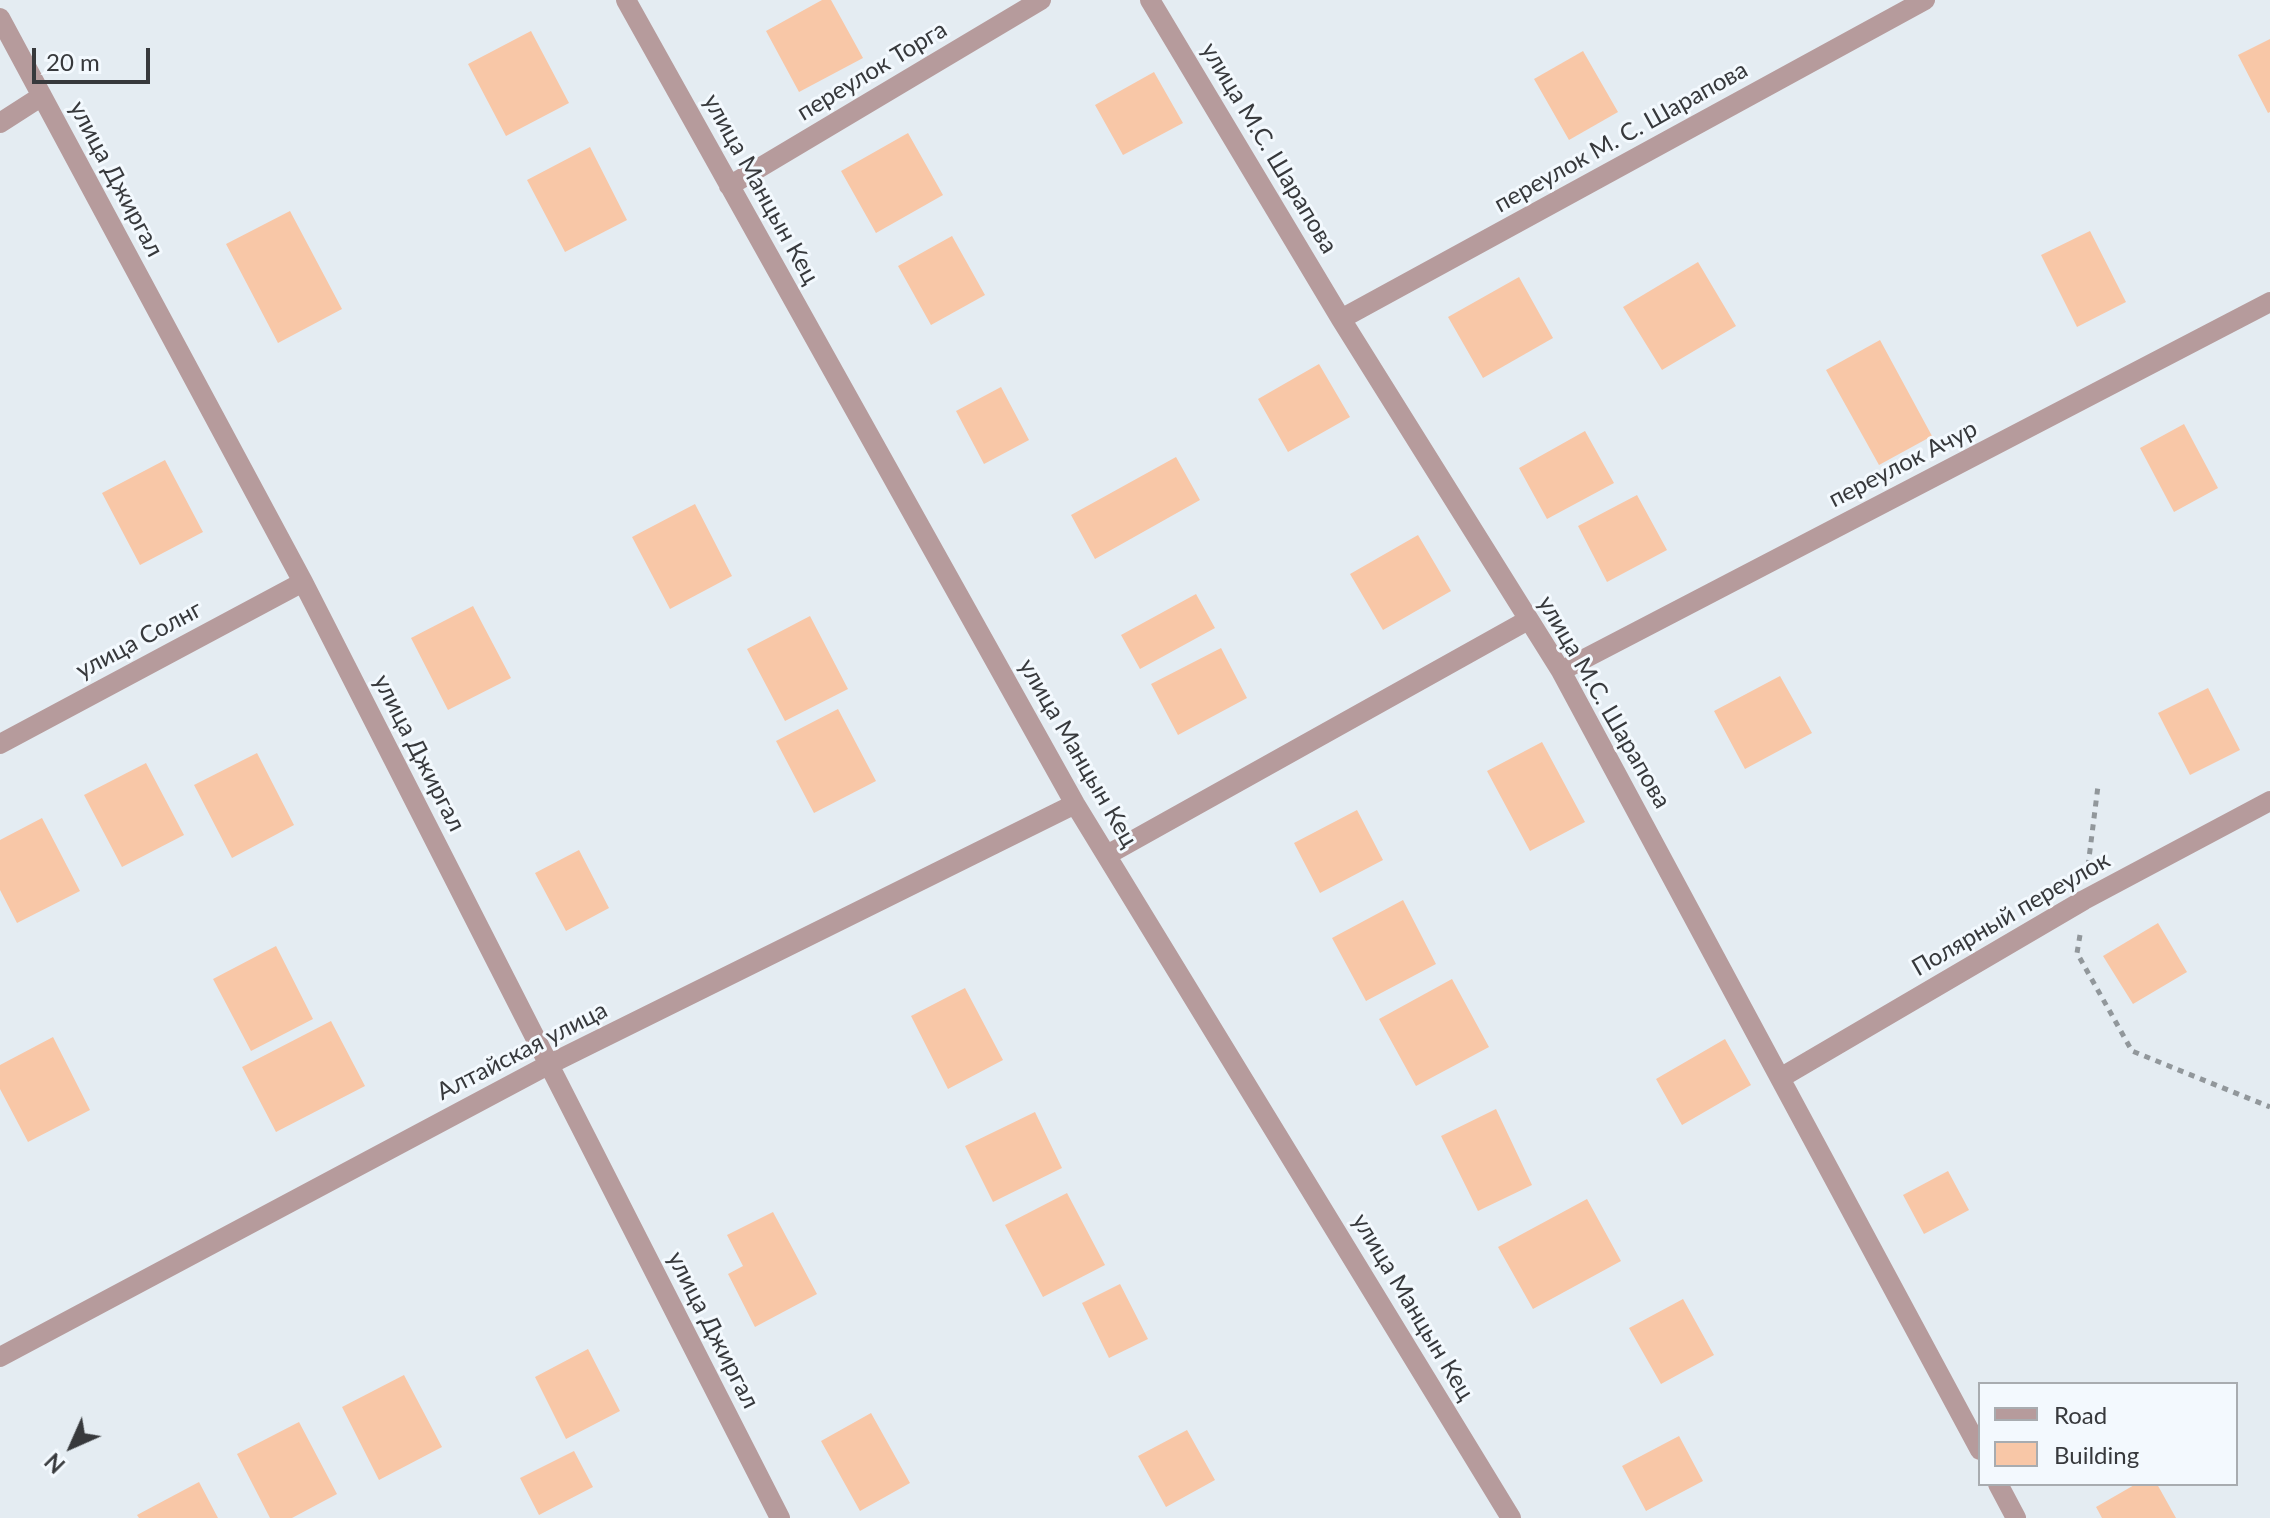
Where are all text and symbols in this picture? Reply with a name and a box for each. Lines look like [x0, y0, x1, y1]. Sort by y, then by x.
street label: переулок Торга [792, 15, 952, 127]
scale bar [36, 32, 154, 82]
street label: улица М.С. Шарапова [1195, 37, 1343, 259]
text: 20 m [46, 47, 100, 76]
street label: переулок М. С. Шарапова [1489, 55, 1753, 219]
street label: улица Манцын Кец [697, 89, 825, 289]
street label: улица Джиргал [63, 96, 169, 262]
street label: переулок Ачур [1824, 414, 1982, 514]
street label: улица М.С. Шарапова [1531, 591, 1677, 813]
street label: улица Солнг [71, 595, 207, 685]
street label: улица Манцын Кец [1012, 654, 1144, 852]
street label: улица Джиргал [367, 670, 471, 836]
street label: Полярный переулок [1907, 846, 2115, 982]
street label: Алтайская улица [432, 996, 612, 1106]
street label: улица Манцын Кец [1346, 1208, 1480, 1406]
street label: улица Джиргал [661, 1247, 765, 1413]
legend [1978, 1382, 2238, 1486]
text: Road [2054, 1400, 2107, 1429]
north arrow [32, 1406, 112, 1486]
text: Building [2054, 1440, 2139, 1469]
text: N [39, 1448, 70, 1479]

